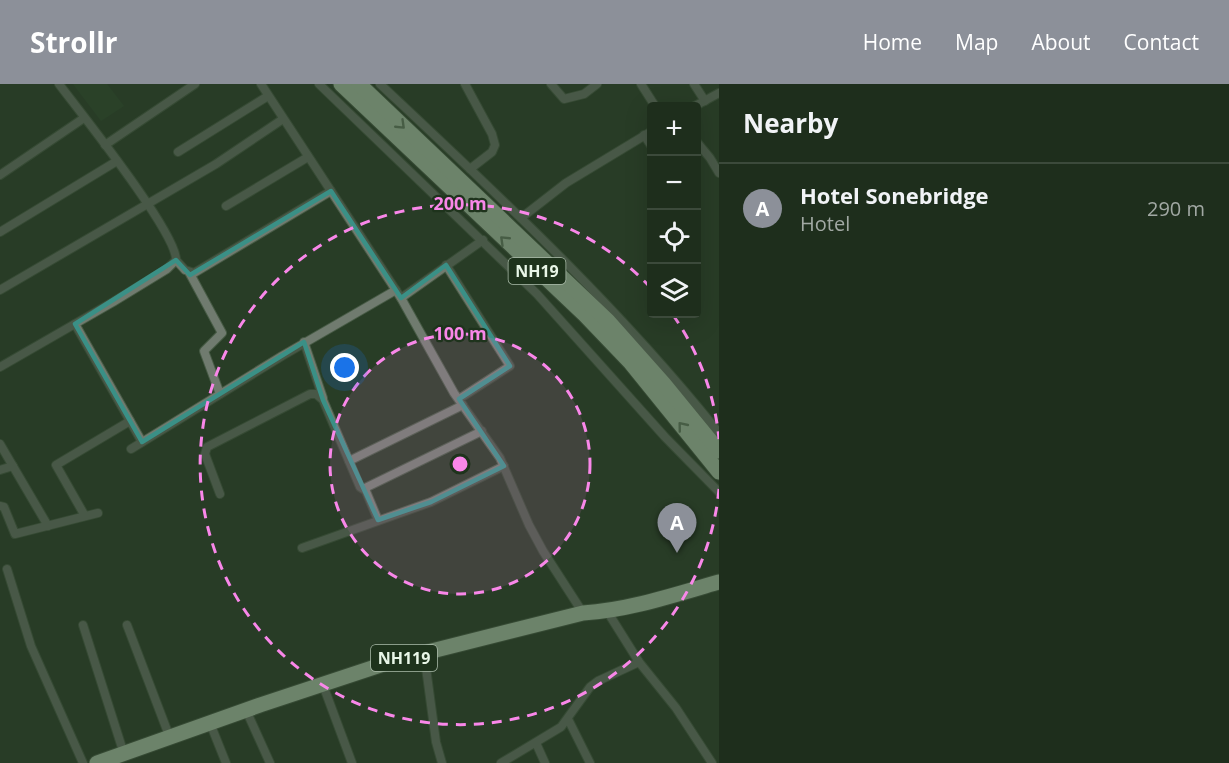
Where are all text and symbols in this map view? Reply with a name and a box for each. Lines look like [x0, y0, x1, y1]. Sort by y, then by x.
text: Strollr [30, 23, 117, 61]
text: Home [863, 28, 922, 56]
text: Map [955, 28, 998, 56]
text: About [1031, 28, 1091, 56]
text: Contact [1124, 28, 1199, 56]
map controls [647, 102, 701, 318]
button: + [647, 102, 701, 156]
text: Nearby [743, 105, 838, 141]
one-way arrow [393, 117, 404, 128]
button: − [647, 156, 701, 210]
text: Hotel Sonebridge [800, 180, 989, 210]
text: 200 m [433, 191, 487, 215]
text: A [756, 195, 769, 222]
text: 290 m [1147, 195, 1205, 222]
button: locate [647, 210, 701, 264]
text: Hotel [800, 210, 850, 237]
one-way arrow [501, 236, 511, 247]
road number: NH19 [508, 258, 566, 284]
button: layers [647, 264, 701, 318]
text: 100 m [433, 321, 487, 345]
your location [330, 353, 359, 382]
one-way arrow [679, 422, 690, 433]
centre of rings [450, 454, 470, 474]
pin: A [658, 504, 696, 553]
road number: NH119 [371, 645, 437, 671]

